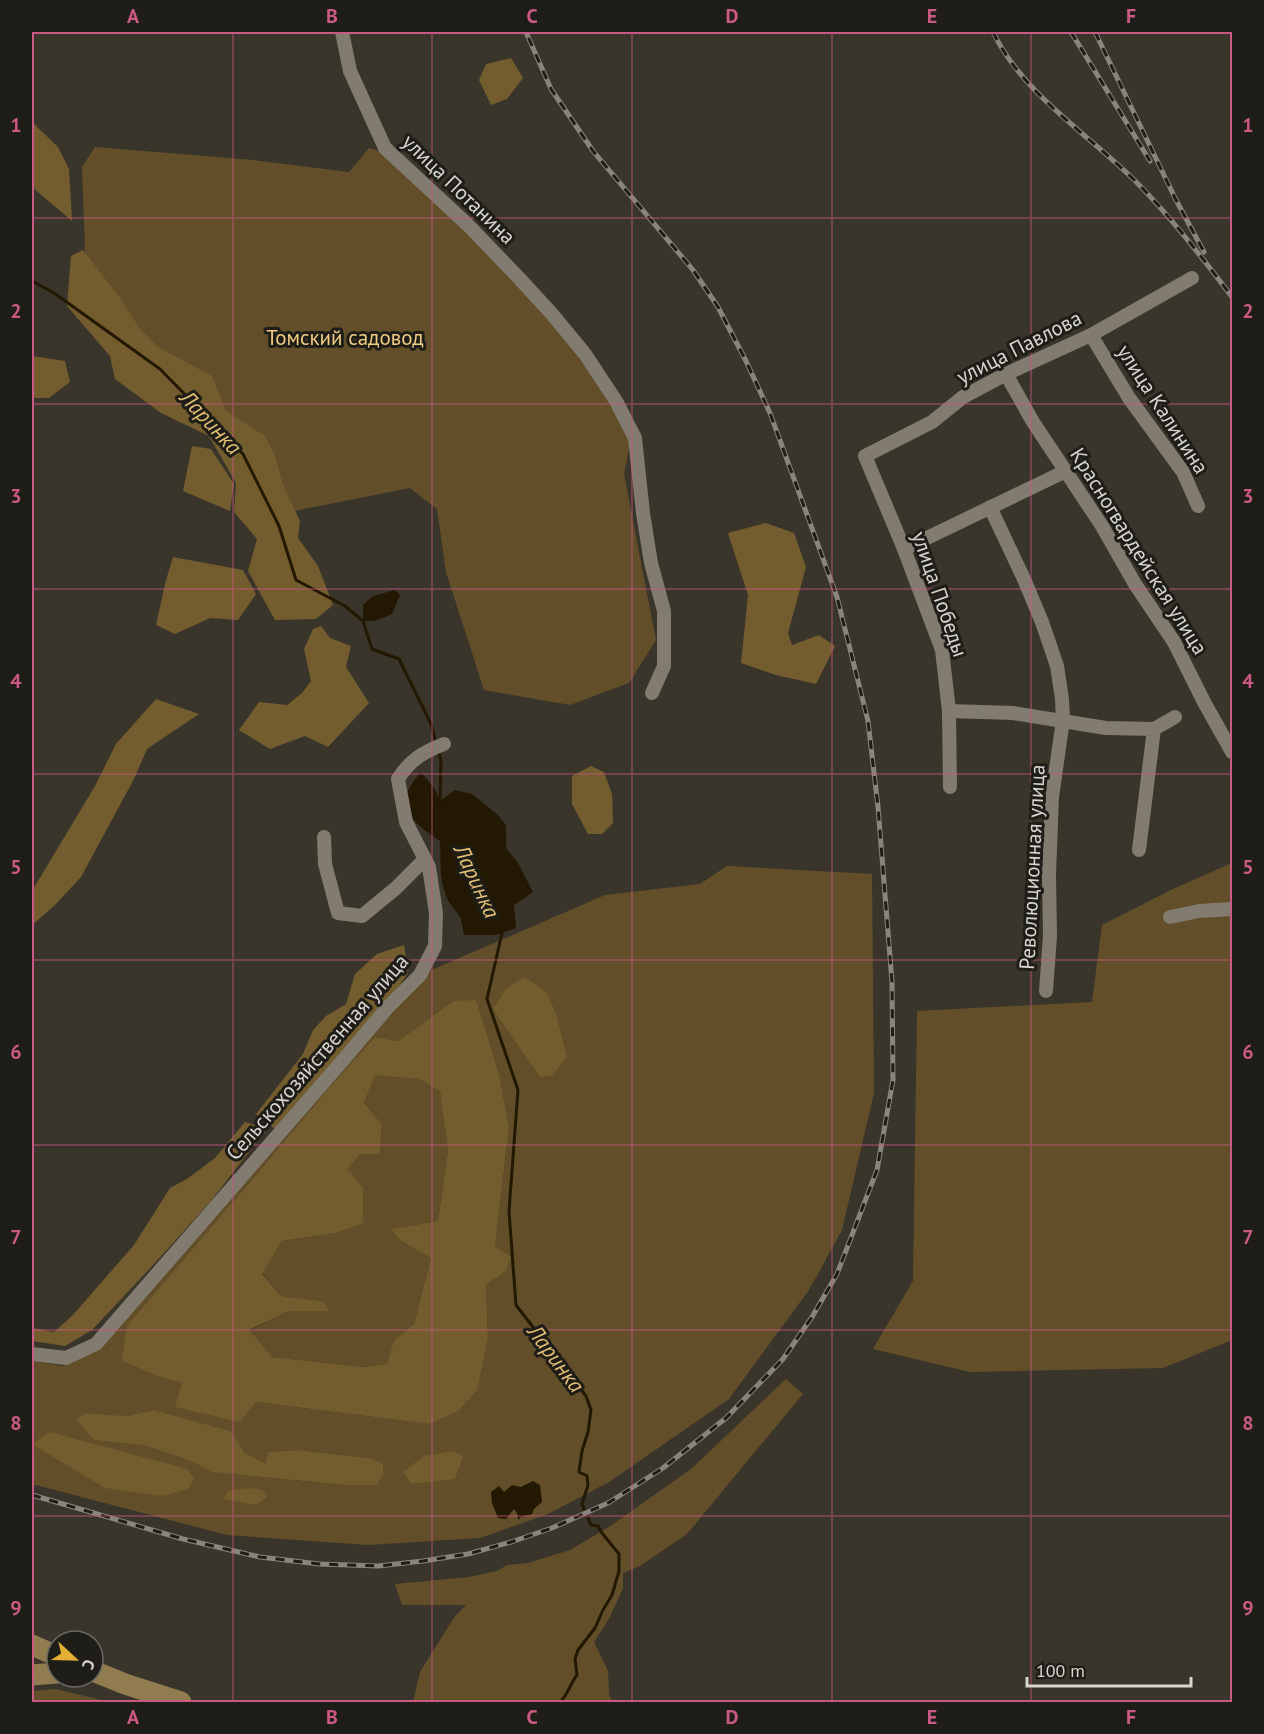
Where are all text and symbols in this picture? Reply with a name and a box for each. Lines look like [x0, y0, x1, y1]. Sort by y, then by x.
text: A [127, 3, 140, 29]
text: B [326, 3, 338, 29]
text: C [526, 3, 538, 29]
text: D [726, 3, 739, 29]
text: E [927, 3, 937, 29]
text: F [1126, 3, 1136, 29]
text: 1 [10, 112, 22, 138]
text: 1 [1242, 112, 1254, 138]
street label: улица Потанина [397, 128, 521, 250]
text: 2 [10, 298, 22, 324]
text: 2 [1242, 298, 1254, 324]
street label: улица Павлова [952, 304, 1086, 390]
park label: Томский садовод [266, 324, 424, 351]
street label: улица Калинина [1111, 339, 1215, 479]
water label: Ларинка [173, 383, 248, 460]
street label: Красногвардейская улица [1064, 443, 1214, 659]
text: 3 [10, 483, 22, 509]
text: 3 [1242, 483, 1254, 509]
street label: улица Победы [906, 528, 974, 660]
text: 4 [10, 668, 22, 694]
text: 4 [1242, 668, 1254, 694]
street label: Революционная улица [1013, 764, 1051, 970]
water label: Ларинка [447, 839, 506, 923]
text: 5 [10, 854, 22, 880]
text: 5 [1242, 854, 1254, 880]
street label: Сельскохозяйственная улица [220, 948, 414, 1166]
text: 6 [10, 1039, 22, 1065]
text: 6 [1242, 1039, 1254, 1065]
text: 7 [10, 1224, 22, 1250]
text: 7 [1242, 1224, 1254, 1250]
water label: Ларинка [521, 1318, 591, 1398]
text: 8 [10, 1410, 22, 1436]
text: 8 [1242, 1410, 1254, 1436]
text: 9 [10, 1595, 22, 1621]
text: 9 [1242, 1595, 1254, 1621]
north arrow [45, 1629, 105, 1689]
scale bar [1027, 1650, 1190, 1688]
text: С [78, 1657, 100, 1673]
text: 100 m [1036, 1659, 1085, 1682]
text: A [127, 1704, 140, 1730]
text: B [326, 1704, 338, 1730]
text: C [526, 1704, 538, 1730]
text: D [726, 1704, 739, 1730]
text: E [927, 1704, 937, 1730]
text: F [1126, 1704, 1136, 1730]

